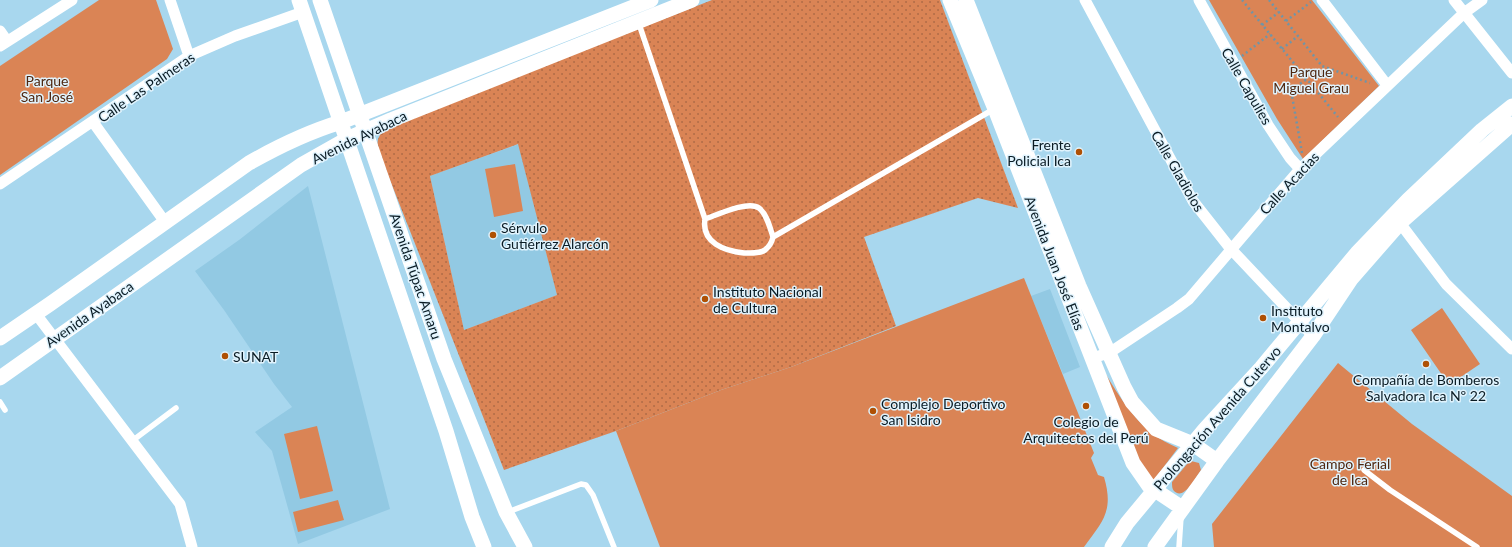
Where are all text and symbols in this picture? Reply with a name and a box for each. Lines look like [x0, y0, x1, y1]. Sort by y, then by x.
street label: Calle Capulies [1218, 45, 1276, 127]
street label: Calle Las Palmeras [94, 48, 198, 126]
park label: Parque Miguel Grau [1273, 63, 1349, 96]
park label: Parque San José [21, 72, 73, 105]
street label: Avenida Ayabaca [309, 107, 409, 167]
street label: Calle Gladiolos [1148, 127, 1208, 215]
place label: Frente Policial Ica [1007, 136, 1071, 169]
marker: Frente Policial Ica [1074, 147, 1084, 157]
street label: Calle Acacias [1256, 148, 1322, 218]
street label: Avenida Juan José Elías [1022, 194, 1088, 332]
street label: Avenida Túpac Amaru [386, 211, 446, 341]
place label: Sérvulo Gutiérrez Alarcón [501, 219, 609, 252]
marker: Sérvulo Gutiérrez Alarcón [488, 230, 498, 240]
street label: Avenida Ayabaca [42, 277, 136, 351]
place label: Instituto Nacional de Cultura [713, 283, 822, 316]
marker: Instituto Nacional de Cultura [700, 294, 710, 304]
place label: Instituto Montalvo [1271, 302, 1330, 335]
marker: Instituto Montalvo [1258, 313, 1268, 323]
street label: Prolongación Avenida Cutervo [1150, 342, 1284, 494]
place label: SUNAT [233, 348, 279, 365]
marker: SUNAT [220, 351, 230, 361]
marker: Compañía de Bomberos Salvadora Ica Nº 22 [1421, 359, 1431, 369]
place label: Compañía de Bomberos Salvadora Ica Nº 22 [1353, 371, 1499, 404]
place label: Complejo Deportivo San Isidro [881, 395, 1006, 428]
marker: Colegio de Arquitectos del Perú [1081, 401, 1091, 411]
marker: Complejo Deportivo San Isidro [868, 406, 878, 416]
place label: Colegio de Arquitectos del Perú [1023, 413, 1149, 446]
park label: Campo Ferial de Ica [1310, 455, 1390, 488]

